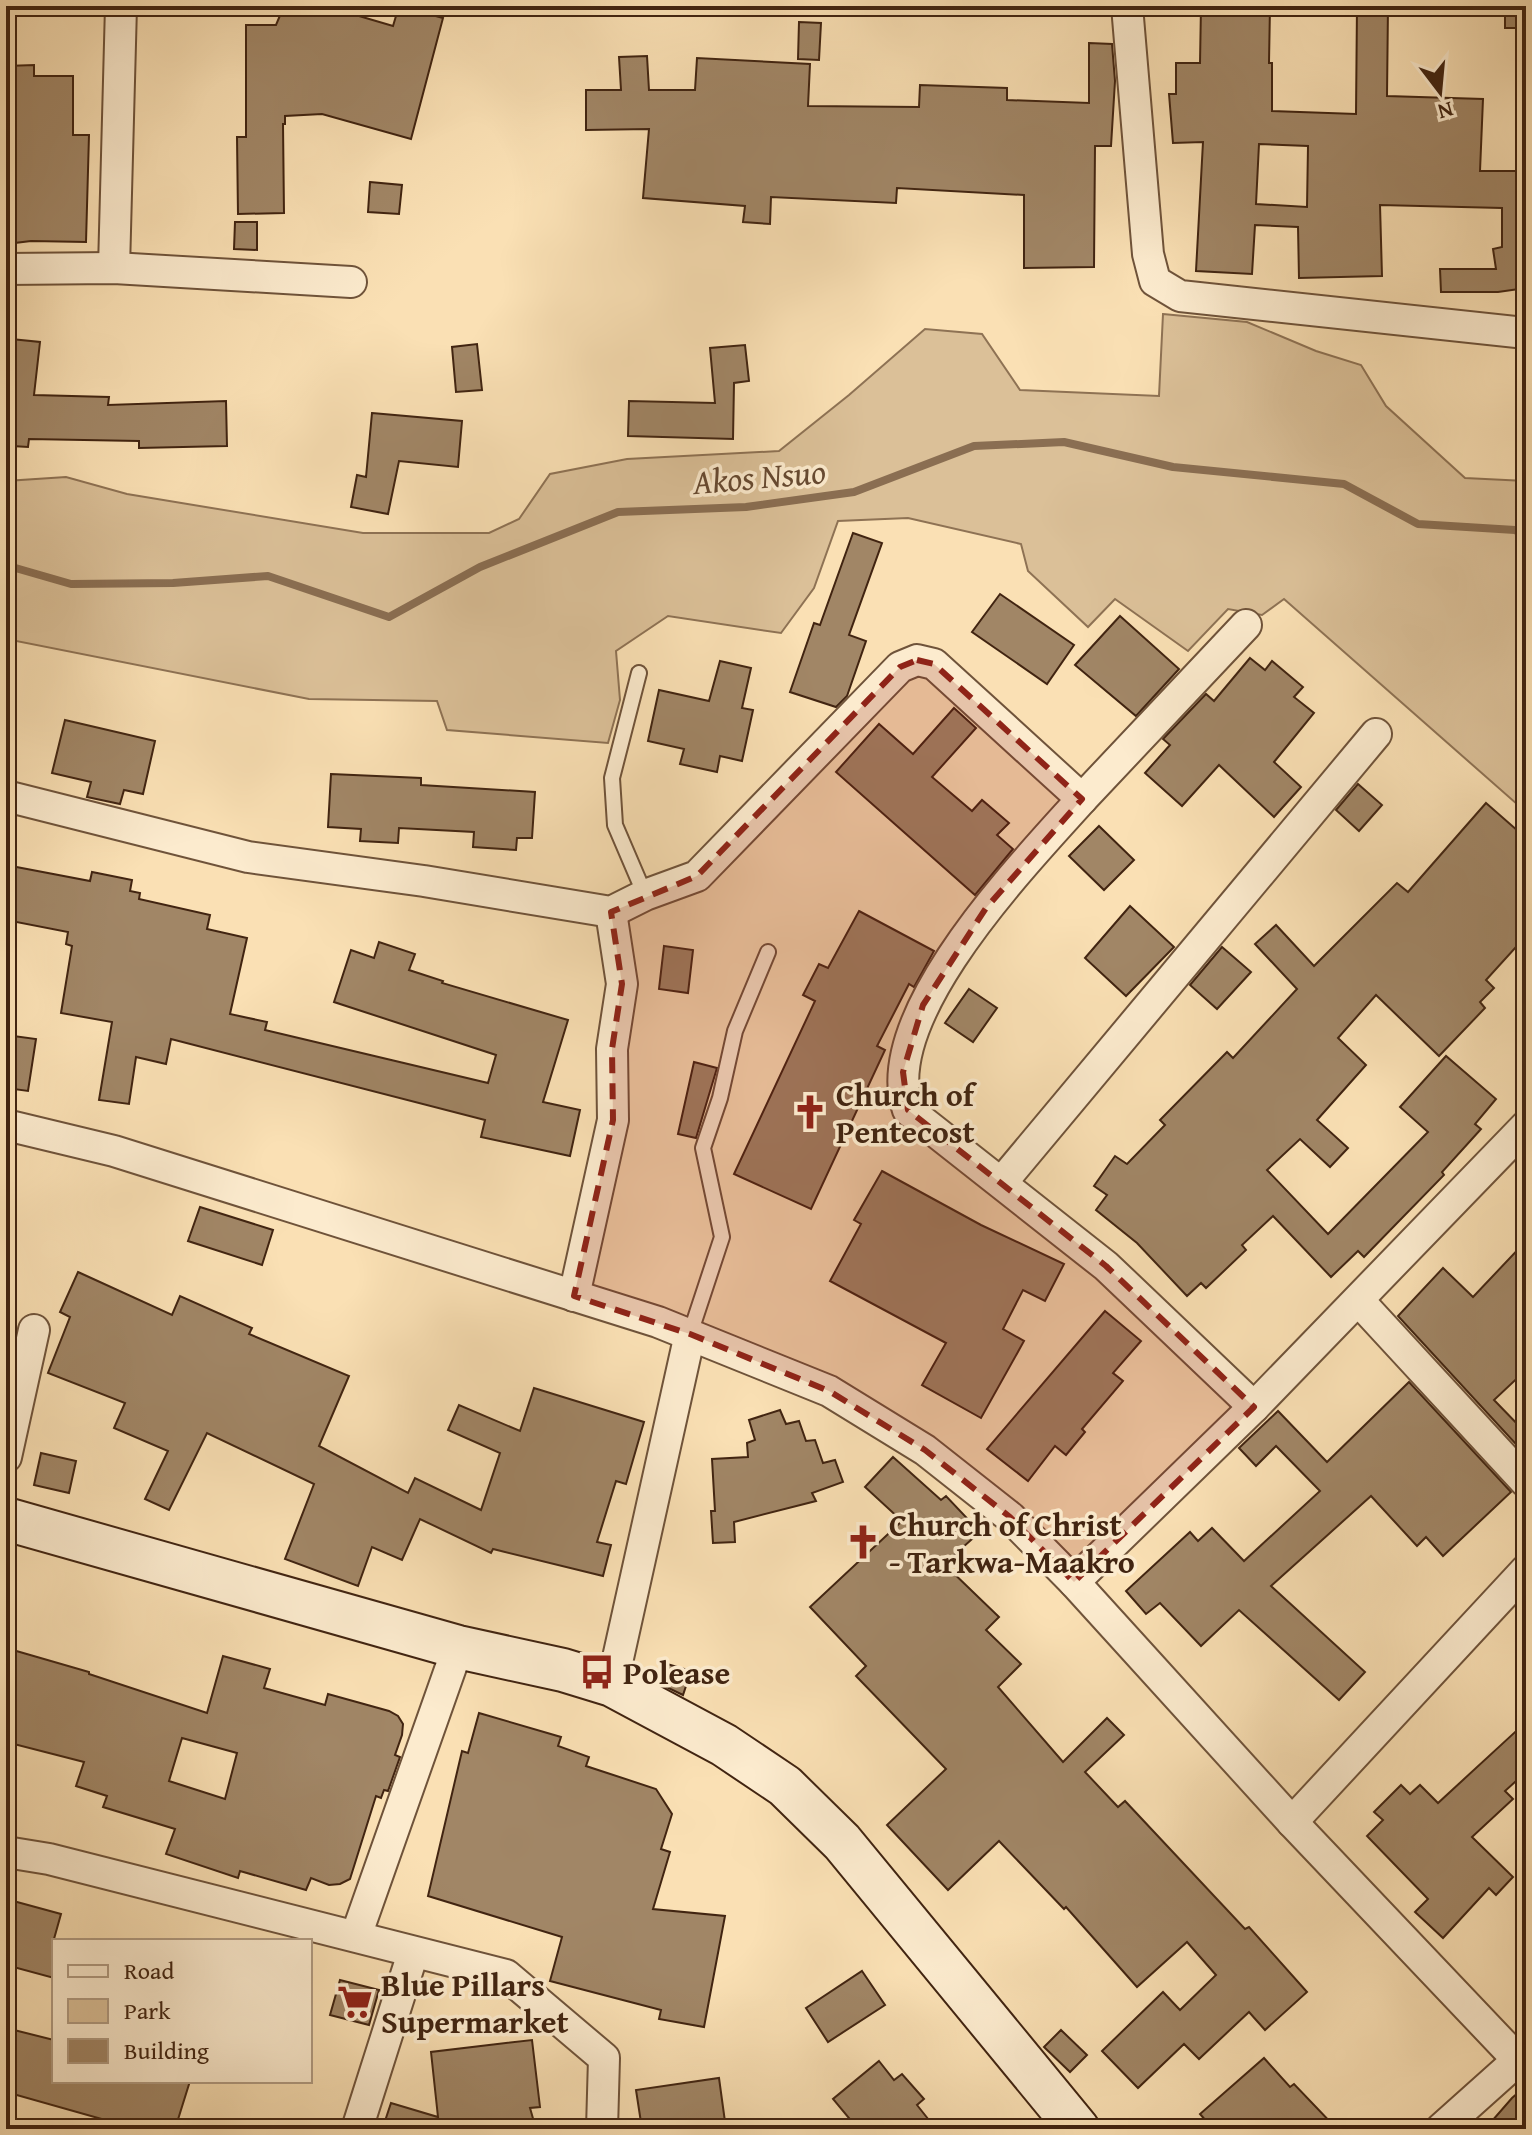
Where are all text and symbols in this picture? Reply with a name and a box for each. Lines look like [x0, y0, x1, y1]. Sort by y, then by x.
north arrow [1400, 52, 1480, 132]
text: N [1434, 94, 1457, 129]
water label: Akos Nsuo [689, 446, 828, 506]
place label: Church of Pentecost [836, 1071, 978, 1155]
church icon: Church of Pentecost [791, 1093, 829, 1131]
place label: Church of Christ - Tarkwa-Maakro [889, 1501, 1135, 1585]
church icon: Church of Christ - Tarkwa-Maakro [844, 1523, 882, 1561]
place label: Polease [623, 1649, 730, 1696]
bus stop icon: Polease [578, 1653, 616, 1691]
legend [52, 1939, 312, 2083]
text: Road [124, 1953, 174, 1988]
place label: Blue Pillars Supermarket [381, 1961, 569, 2045]
supermarket icon: Blue Pillars Supermarket [336, 1983, 374, 2021]
text: Park [124, 1993, 171, 2028]
text: Building [124, 2033, 209, 2068]

